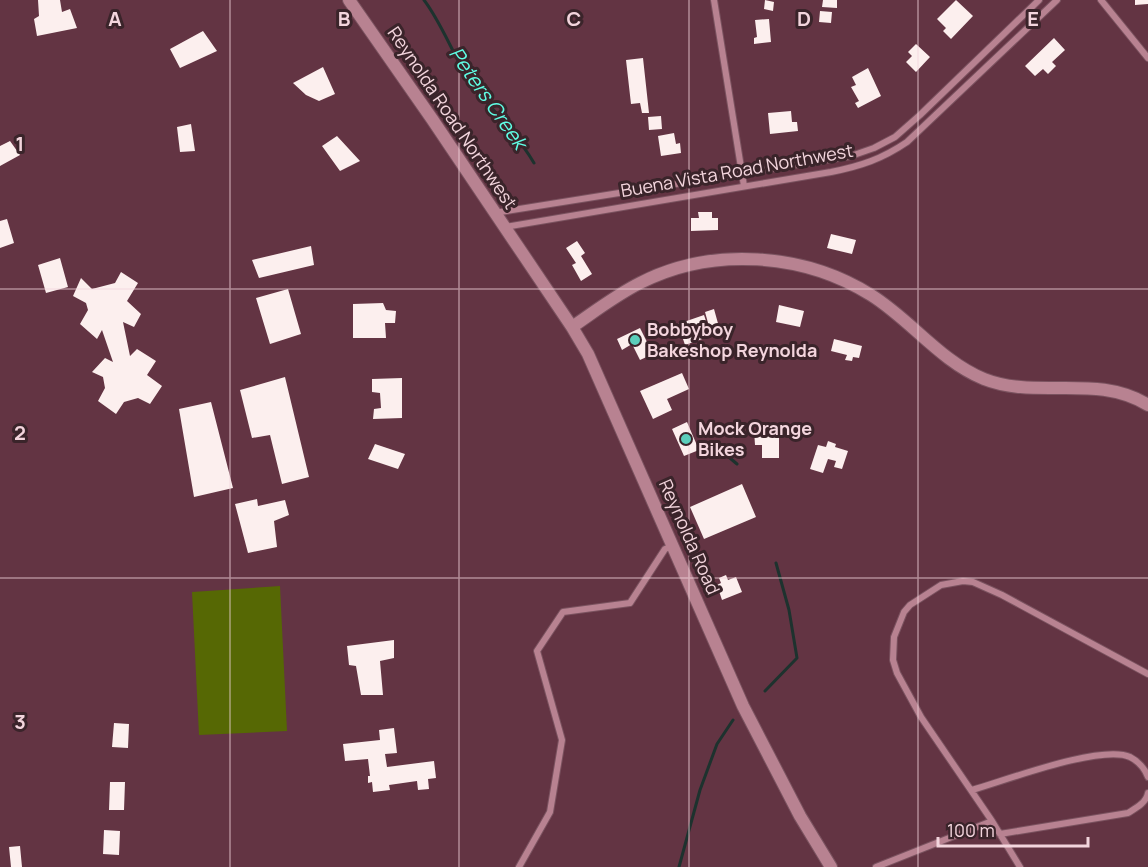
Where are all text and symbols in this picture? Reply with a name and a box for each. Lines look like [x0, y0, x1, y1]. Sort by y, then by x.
text: A [108, 5, 122, 32]
text: B [338, 5, 351, 32]
text: C [567, 5, 581, 32]
text: D [797, 5, 811, 32]
text: E [1027, 5, 1039, 32]
street label: Reynolda Road Northwest [383, 22, 523, 213]
water label: Peters Creek [443, 41, 535, 157]
text: 1 [16, 130, 24, 157]
street label: Buena Vista Road Northwest [619, 138, 855, 202]
place label: Bobbyboy Bakeshop Reynolda [647, 317, 817, 362]
marker: Bobbyboy Bakeshop Reynolda [628, 333, 642, 347]
place label: Mock Orange Bikes [698, 416, 812, 461]
text: 2 [14, 419, 26, 446]
marker: Mock Orange Bikes [679, 432, 693, 446]
street label: Reynolda Road [654, 475, 726, 598]
text: 3 [14, 708, 26, 735]
scale bar [938, 810, 1088, 848]
text: 100 m [947, 818, 995, 842]

